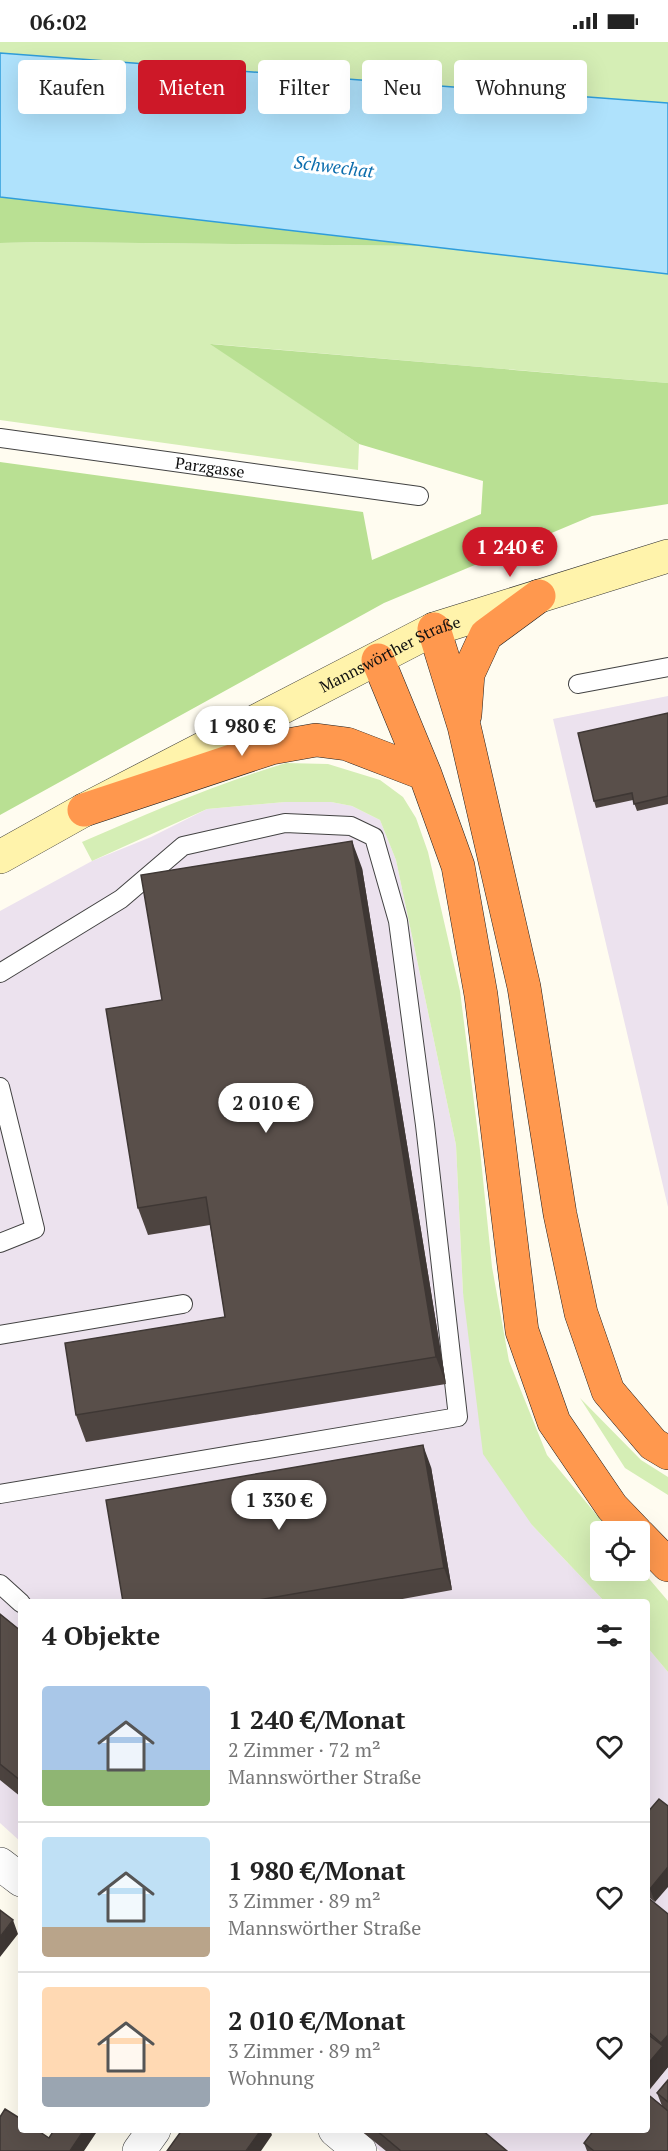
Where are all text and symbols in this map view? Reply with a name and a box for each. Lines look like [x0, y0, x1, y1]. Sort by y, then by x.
text: 06:02 [30, 7, 87, 36]
chip: Kaufen [18, 60, 126, 114]
chip: Mieten [138, 60, 246, 114]
chip: Filter [258, 60, 350, 114]
chip: Neu [362, 60, 442, 114]
chip: Wohnung [454, 60, 587, 114]
water label: Schwechat [293, 149, 376, 183]
street label: Parzgasse [174, 451, 246, 483]
pin: 1 240 € [455, 527, 565, 578]
text: 1 240 € [476, 533, 544, 560]
street label: Mannswörther Straße [315, 610, 463, 697]
pin: 1 980 € [187, 706, 297, 757]
text: 1 980 € [208, 712, 276, 739]
pin: 2 010 € [211, 1083, 321, 1134]
text: 2 010 € [232, 1089, 300, 1116]
pin: 1 330 € [224, 1480, 334, 1531]
text: 1 330 € [245, 1486, 313, 1513]
map controls [590, 1521, 650, 1581]
button: locate [590, 1521, 650, 1581]
text: 4 Objekte [42, 1618, 160, 1652]
icon: filters [593, 1619, 626, 1652]
text: 1 240 €/Monat [228, 1702, 406, 1736]
icon: home [90, 1710, 162, 1782]
icon: heart [593, 1730, 626, 1763]
text: 2 Zimmer · 72 m² [228, 1736, 381, 1763]
text: Mannswörther Straße [228, 1763, 421, 1790]
text: 1 980 €/Monat [228, 1853, 406, 1887]
icon: home [90, 1861, 162, 1933]
icon: heart [593, 1881, 626, 1914]
text: 3 Zimmer · 89 m² [228, 1887, 381, 1914]
text: Mannswörther Straße [228, 1914, 421, 1941]
text: 2 010 €/Monat [228, 2003, 406, 2037]
icon: home [90, 2011, 162, 2083]
icon: heart [593, 2031, 626, 2064]
text: 3 Zimmer · 89 m² [228, 2037, 381, 2064]
text: Wohnung [228, 2064, 314, 2091]

